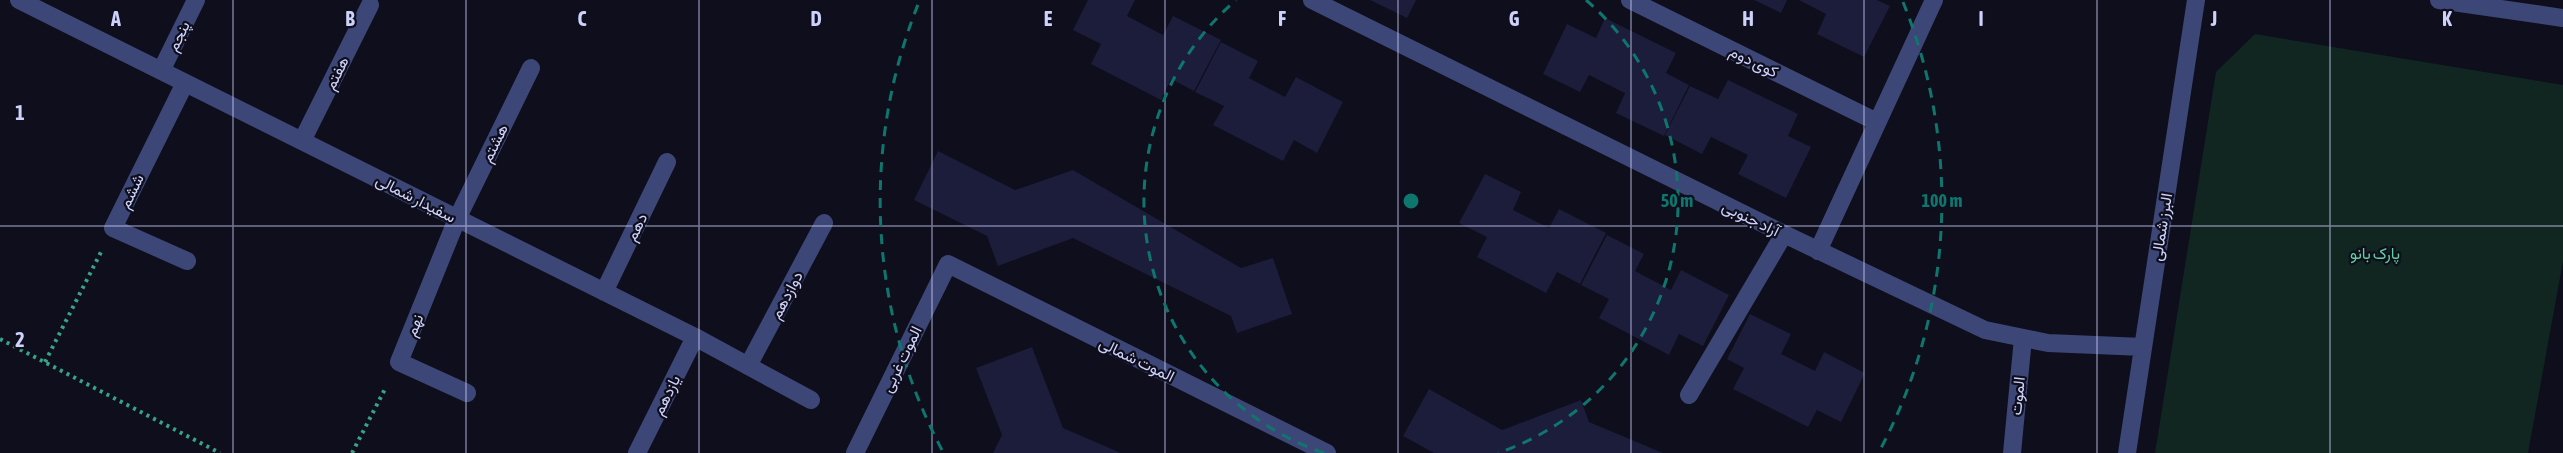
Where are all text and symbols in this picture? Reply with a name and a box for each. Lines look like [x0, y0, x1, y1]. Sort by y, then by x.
text: A [110, 7, 121, 30]
text: B [345, 7, 355, 30]
text: C [578, 7, 587, 30]
text: D [810, 7, 822, 30]
text: E [1044, 7, 1053, 30]
text: F [1278, 7, 1286, 30]
text: G [1509, 7, 1520, 30]
text: H [1742, 7, 1754, 30]
text: I [1978, 7, 1984, 30]
text: J [2210, 7, 2217, 30]
text: K [2442, 7, 2452, 30]
street label: پنجم [163, 18, 196, 55]
street label: کوی دوم [1726, 42, 1781, 82]
street label: هفتم [320, 53, 354, 94]
text: 1 [15, 101, 25, 124]
street label: هشتم [477, 121, 513, 166]
street label: سفیدار شمالی [372, 170, 459, 228]
street label: ششم [115, 171, 149, 212]
text: 50 m [1661, 190, 1693, 211]
text: 100 m [1922, 190, 1962, 211]
centre of rings [1401, 191, 1421, 211]
street label: البرز شمالی [2147, 192, 2177, 263]
street label: آراد جنوبی [1719, 196, 1784, 242]
street label: دهم [622, 210, 652, 245]
park label: پارک بانو [2350, 244, 2400, 265]
street label: دوازدهم [766, 268, 808, 323]
street label: نهم [401, 311, 428, 340]
street label: الموت غربی [877, 323, 927, 396]
text: 2 [15, 328, 25, 351]
street label: الموت شمالی [1095, 333, 1178, 387]
street label: یازدهم [649, 372, 685, 419]
street label: الموت [2006, 376, 2030, 416]

